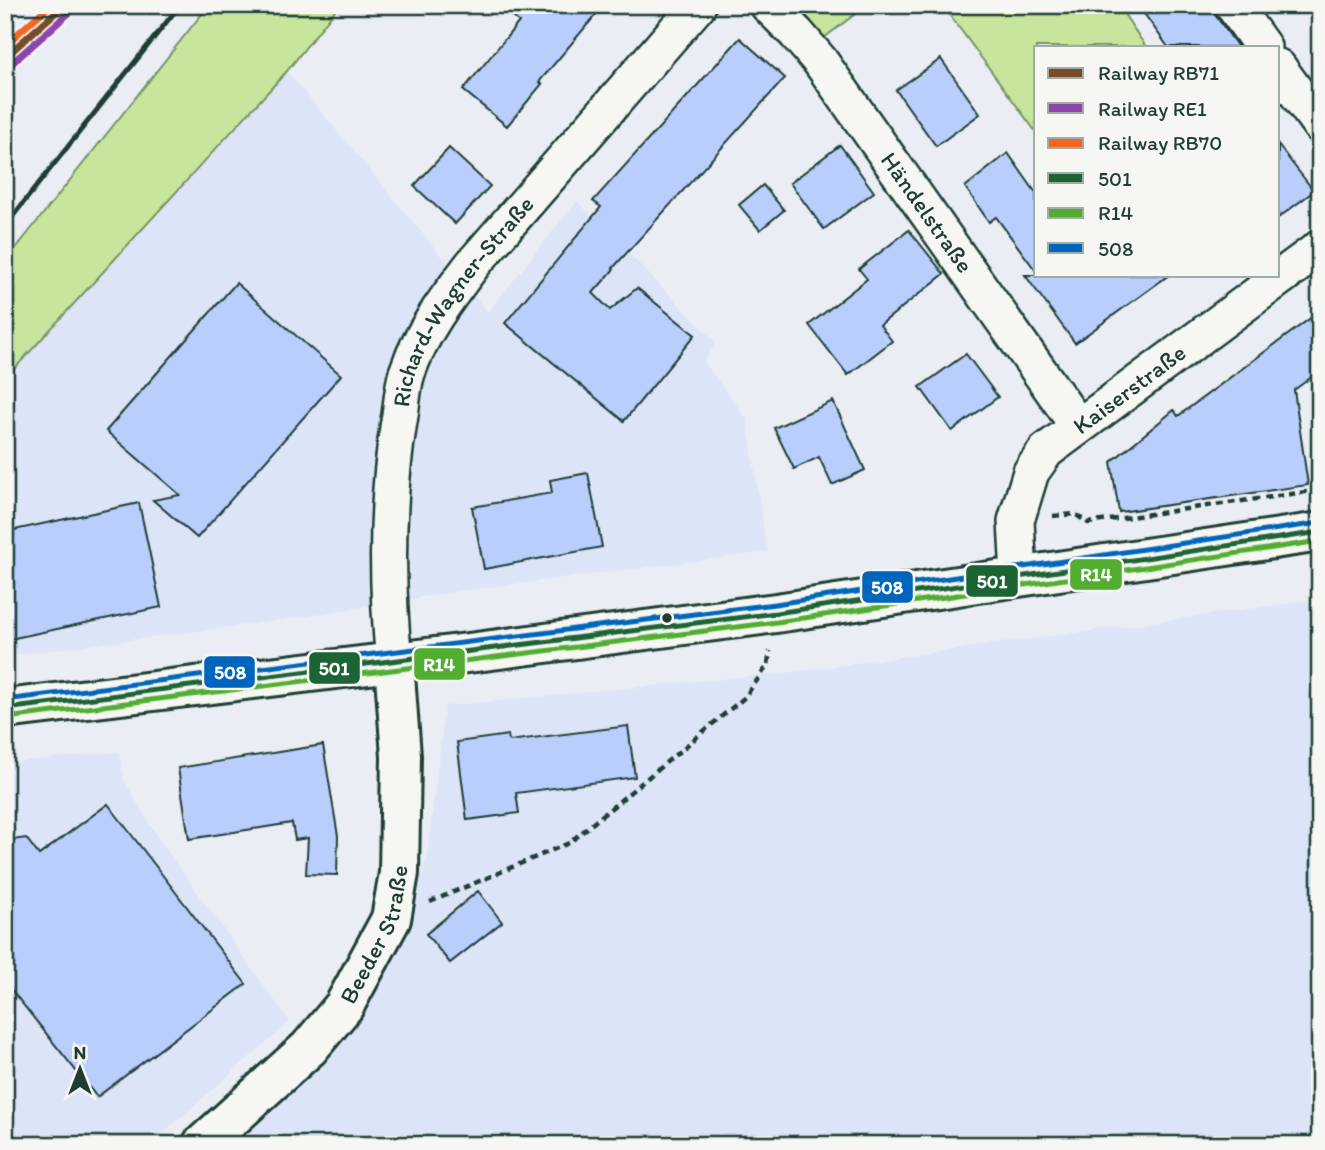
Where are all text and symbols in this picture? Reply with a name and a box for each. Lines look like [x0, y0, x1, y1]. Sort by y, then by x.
legend [1034, 46, 1280, 276]
text: Railway RB71 [1098, 60, 1219, 85]
text: Railway RE1 [1098, 96, 1207, 121]
text: Railway RB70 [1098, 130, 1222, 155]
street label: Händelstraße [875, 146, 980, 278]
text: 501 [1098, 166, 1132, 191]
street label: Richard-Wagner-Straße [386, 190, 540, 409]
text: R14 [1098, 200, 1133, 225]
text: 508 [1098, 236, 1133, 261]
street label: Kaiserstraße [1067, 338, 1191, 440]
line badge: R14 [1069, 558, 1123, 591]
text: R14 [1080, 563, 1112, 586]
line badge: 501 [965, 564, 1019, 598]
line badge: 508 [861, 570, 914, 604]
text: 501 [977, 570, 1007, 593]
text: 508 [871, 576, 904, 599]
unlabelled marker [660, 611, 674, 625]
line badge: R14 [413, 647, 466, 681]
line badge: 501 [308, 651, 361, 685]
text: R14 [423, 653, 455, 676]
line badge: 508 [203, 655, 256, 689]
text: 501 [319, 657, 349, 680]
text: 508 [214, 661, 247, 684]
street label: Beeder Straße [333, 865, 413, 1009]
north arrow [46, 1034, 116, 1104]
text: N [74, 1041, 86, 1064]

